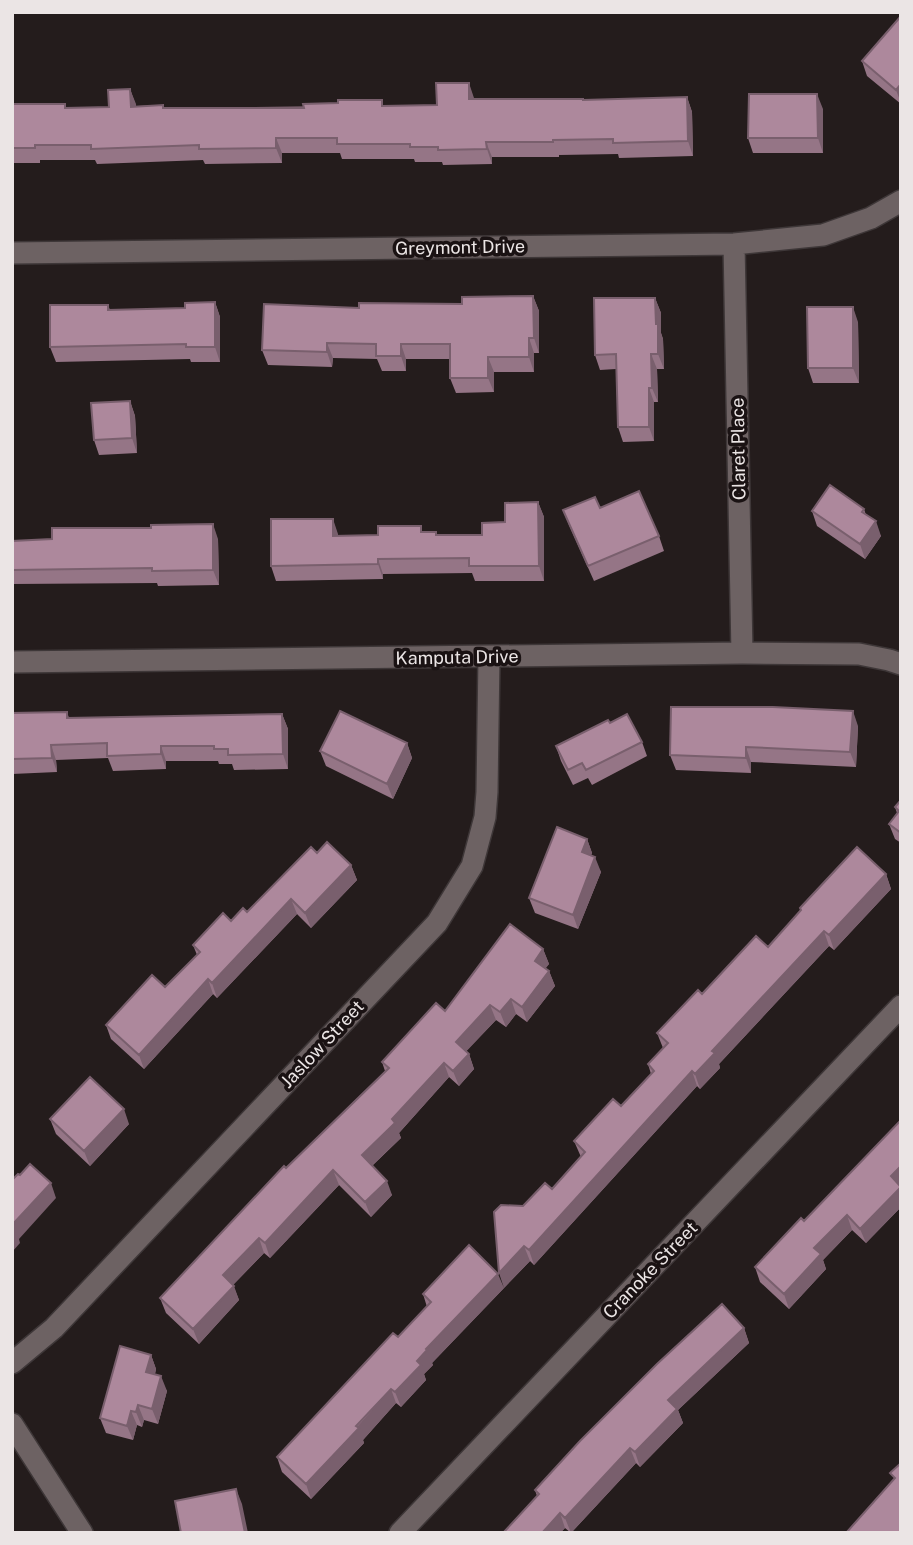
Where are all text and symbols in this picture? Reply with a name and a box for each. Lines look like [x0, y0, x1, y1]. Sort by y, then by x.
street label: Greymont Drive [395, 235, 525, 259]
street label: Claret Place [727, 398, 749, 500]
street label: Kamputa Drive [395, 645, 519, 669]
street label: Jaslow Street [276, 996, 368, 1092]
street label: Cranoke Street [599, 1217, 701, 1323]

